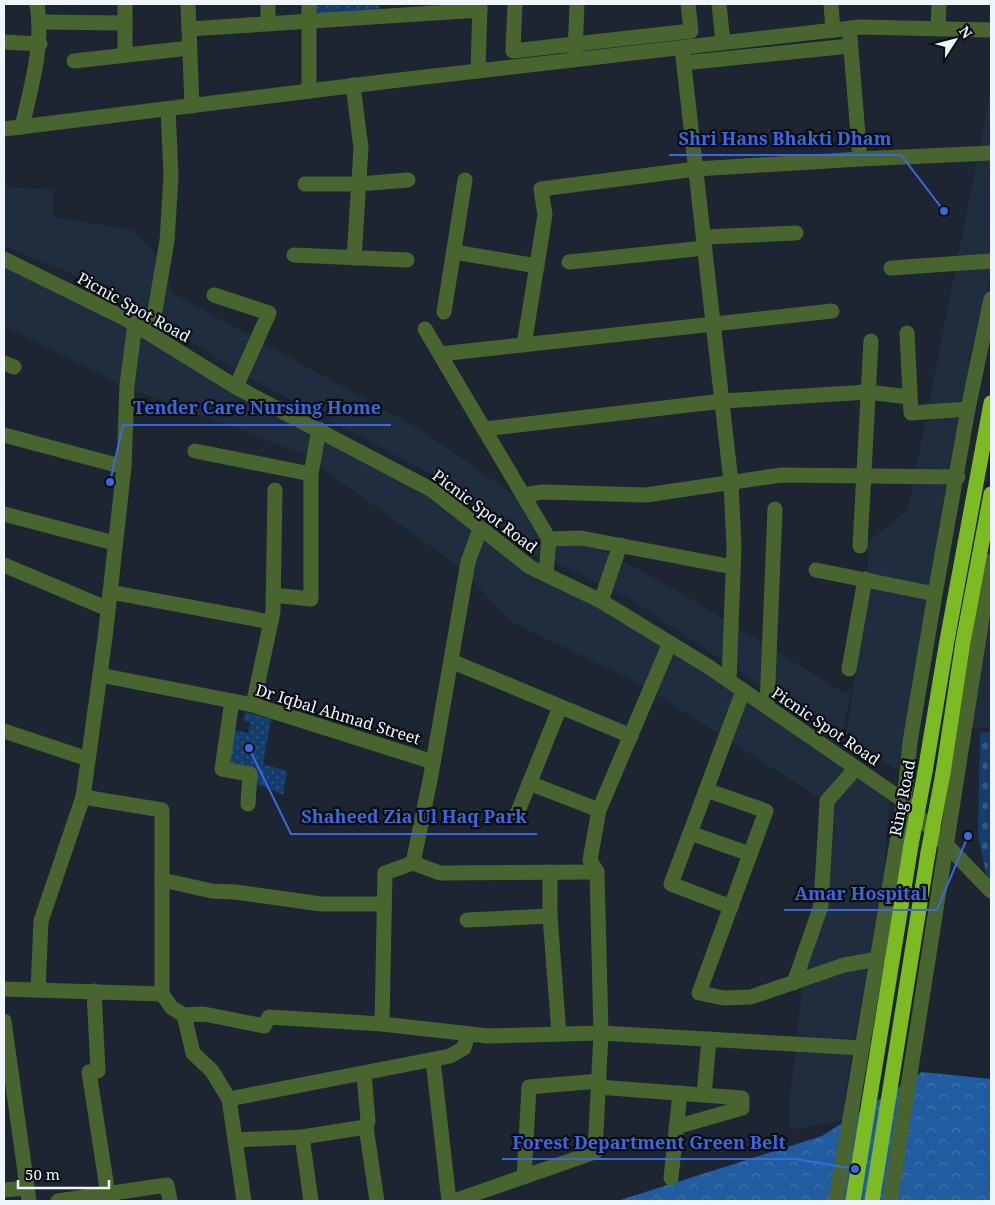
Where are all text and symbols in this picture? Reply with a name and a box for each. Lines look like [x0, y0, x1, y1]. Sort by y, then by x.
north arrow [930, 15, 980, 65]
text: N [955, 22, 977, 42]
callout: Shri Hans Bhakti Dham [669, 122, 901, 155]
text: Shri Hans Bhakti Dham [679, 126, 892, 150]
street label: Picnic Spot Road [73, 267, 195, 347]
callout: Tender Care Nursing Home [123, 392, 391, 425]
text: Tender Care Nursing Home [133, 395, 381, 419]
street label: Picnic Spot Road [428, 464, 542, 558]
street label: Dr Iqbal Ahmad Street [253, 678, 423, 750]
street label: Picnic Spot Road [768, 682, 885, 771]
street label: Ring Road [884, 758, 920, 838]
callout: Shaheed Zia Ul Haq Park [291, 801, 537, 834]
text: Shaheed Zia Ul Haq Park [301, 804, 527, 828]
callout: Amar Hospital [784, 877, 937, 910]
text: Amar Hospital [794, 881, 928, 905]
callout: Forest Department Green Belt [502, 1126, 796, 1159]
text: Forest Department Green Belt [512, 1130, 786, 1154]
scale bar [18, 1158, 109, 1190]
text: 50 m [25, 1164, 60, 1184]

